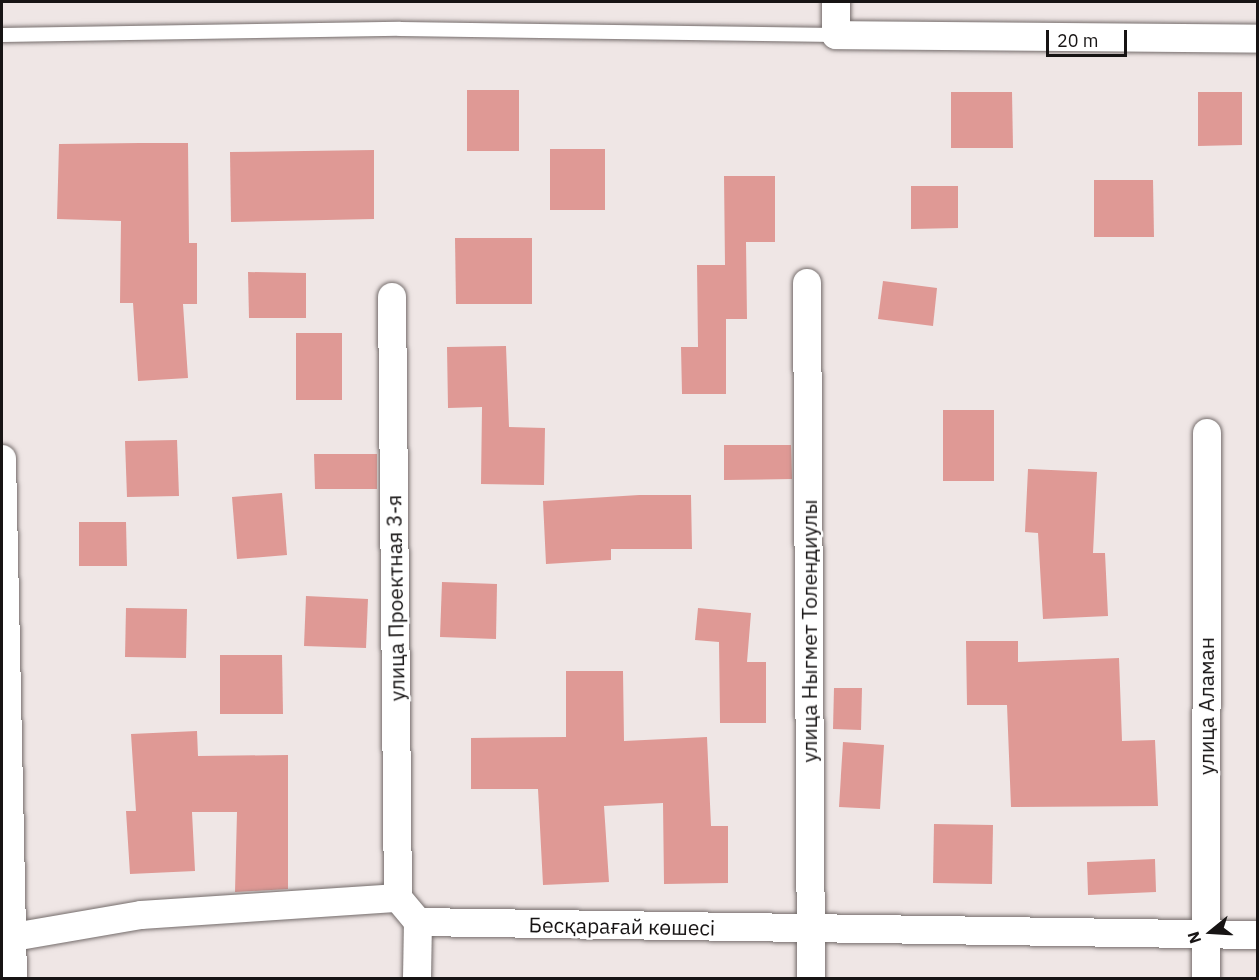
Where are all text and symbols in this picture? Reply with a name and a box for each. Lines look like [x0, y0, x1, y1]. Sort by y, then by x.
scale bar [1049, 18, 1130, 56]
text: 20 m [1057, 29, 1099, 52]
street label: улица Проектная 3-я [381, 495, 409, 701]
street label: улица Ныгмет Толендиулы [796, 499, 822, 763]
street label: улица Аламан [1193, 637, 1219, 775]
north arrow [1181, 902, 1241, 962]
street label: Бесқарағай көшесі [529, 912, 715, 940]
text: N [1183, 929, 1205, 946]

